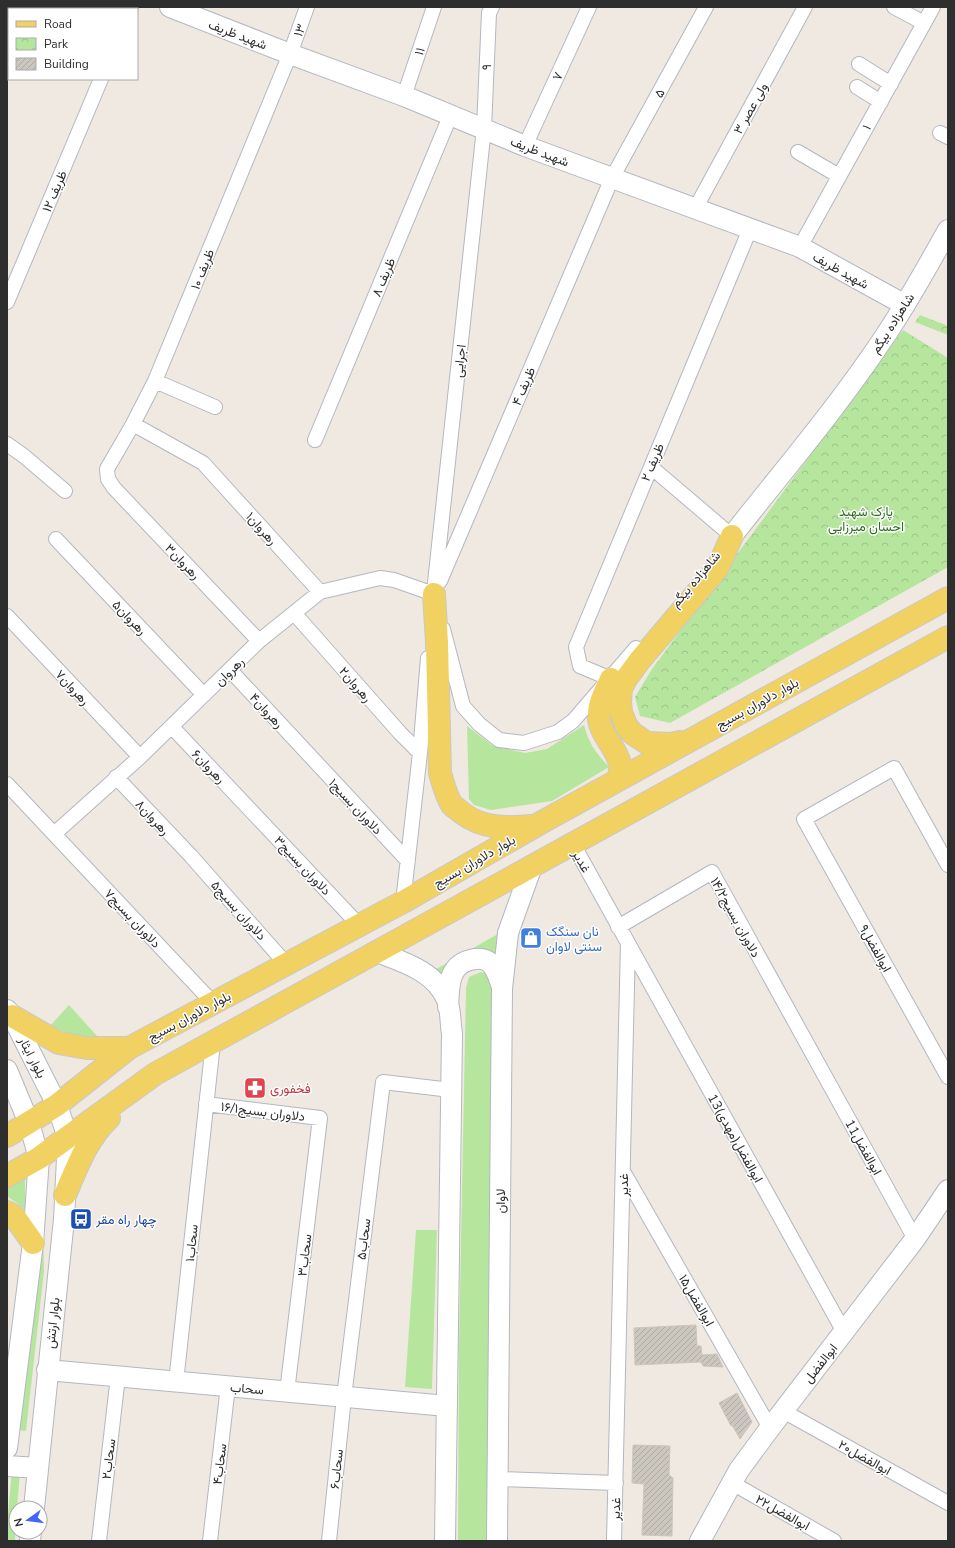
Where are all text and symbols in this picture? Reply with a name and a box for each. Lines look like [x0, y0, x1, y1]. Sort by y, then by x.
legend [8, 8, 138, 80]
text: Road [44, 16, 72, 32]
street label: شهید ظریف [206, 16, 269, 54]
street label: ۱۳ [289, 21, 311, 39]
text: Park [44, 36, 69, 52]
street label: ۱۱ [410, 45, 430, 58]
text: Building [44, 56, 89, 72]
street label: ۹ [478, 63, 496, 71]
street label: ۷ [548, 69, 568, 84]
street label: ولی عصر ۳ [729, 79, 772, 137]
street label: ۵ [650, 86, 670, 101]
street label: ۱ [858, 121, 876, 133]
street label: شهید ظریف [508, 133, 571, 171]
street label: ظریف ۱۲ [38, 168, 72, 215]
street label: ظریف ۱۰ [187, 246, 219, 292]
street label: شهید ظریف [809, 248, 872, 294]
street label: ظریف ۸ [368, 255, 400, 300]
street label: شاهزاده بیگم [867, 290, 919, 357]
street label: اجرایی [449, 344, 471, 379]
street label: ظریف ۴ [508, 364, 540, 409]
street label: ظریف ۲ [637, 441, 669, 484]
park label: پارک شهید احسان میرزایی [828, 503, 904, 536]
street label: رهروان۱ [242, 508, 281, 549]
street label: رهروان۳ [161, 540, 204, 584]
street label: شاهزاده بیگم [667, 547, 725, 612]
street label: رهروان۵ [108, 596, 151, 639]
street label: رهروان [211, 653, 248, 690]
street label: رهروان۲ [335, 663, 376, 706]
street label: رهروان۷ [51, 666, 93, 709]
street label: بلوار دلاوران بسیج [713, 674, 802, 734]
street label: رهروان۴ [245, 689, 287, 732]
street label: رهروان۶ [187, 746, 229, 788]
street label: دلاوران بسیج۱ [324, 775, 386, 839]
street label: رهروان۸ [131, 796, 173, 839]
street label: بلوار دلاوران بسیج [430, 831, 519, 893]
street label: دلاوران بسیج۳ [270, 832, 335, 900]
street label: غدیر [567, 846, 595, 876]
street label: ۱۴/۲دلاوران بسیج [706, 874, 765, 961]
street label: دلاوران بسیج۵ [206, 877, 270, 945]
street label: دلاوران بسیج۷ [100, 885, 164, 952]
street label: ابوالفضل۹ [855, 921, 896, 976]
place label: نان سنگک سنتی لاوان [546, 923, 602, 956]
shop icon: نان سنگک سنتی لاوان [518, 925, 544, 951]
street label: بلوار دلاوران بسیج [145, 987, 234, 1046]
street label: بلوار ایثار [14, 1033, 50, 1081]
pharmacy icon: فخفوری [242, 1075, 268, 1101]
place label: فخفوری [270, 1080, 311, 1098]
street label: 13ابوالفضل(مهدی) [703, 1091, 767, 1186]
street label: دلاوران بسیج۱۶/۱ [220, 1098, 306, 1126]
street label: 11ابوالفضل [840, 1116, 886, 1179]
street label: غدیر [615, 1173, 633, 1198]
street label: لاوان [492, 1188, 510, 1214]
bus stop icon: چهار راه مقر‍ [68, 1206, 94, 1232]
place label: چهار راه مقر‍ [95, 1211, 157, 1229]
street label: ۵سحاب [353, 1217, 375, 1261]
street label: ۱سحاب [181, 1223, 203, 1263]
street label: ۳سحاب [293, 1233, 317, 1277]
street label: ابوالفضل۱۵ [674, 1271, 718, 1330]
street label: بلوار ارتش [41, 1297, 65, 1350]
street label: ابوالفضل [800, 1340, 842, 1387]
street label: سحاب [229, 1379, 265, 1399]
street label: ابوالفضل۲۰ [835, 1436, 894, 1480]
street label: ۲سحاب [98, 1438, 120, 1480]
street label: ۴سحاب [209, 1443, 231, 1486]
street label: ۶سحاب [326, 1448, 348, 1490]
street label: ابوالفضل۲۲ [752, 1491, 813, 1535]
street label: غدیر [607, 1497, 625, 1522]
north arrow [8, 1500, 48, 1540]
text: N [11, 1516, 27, 1528]

